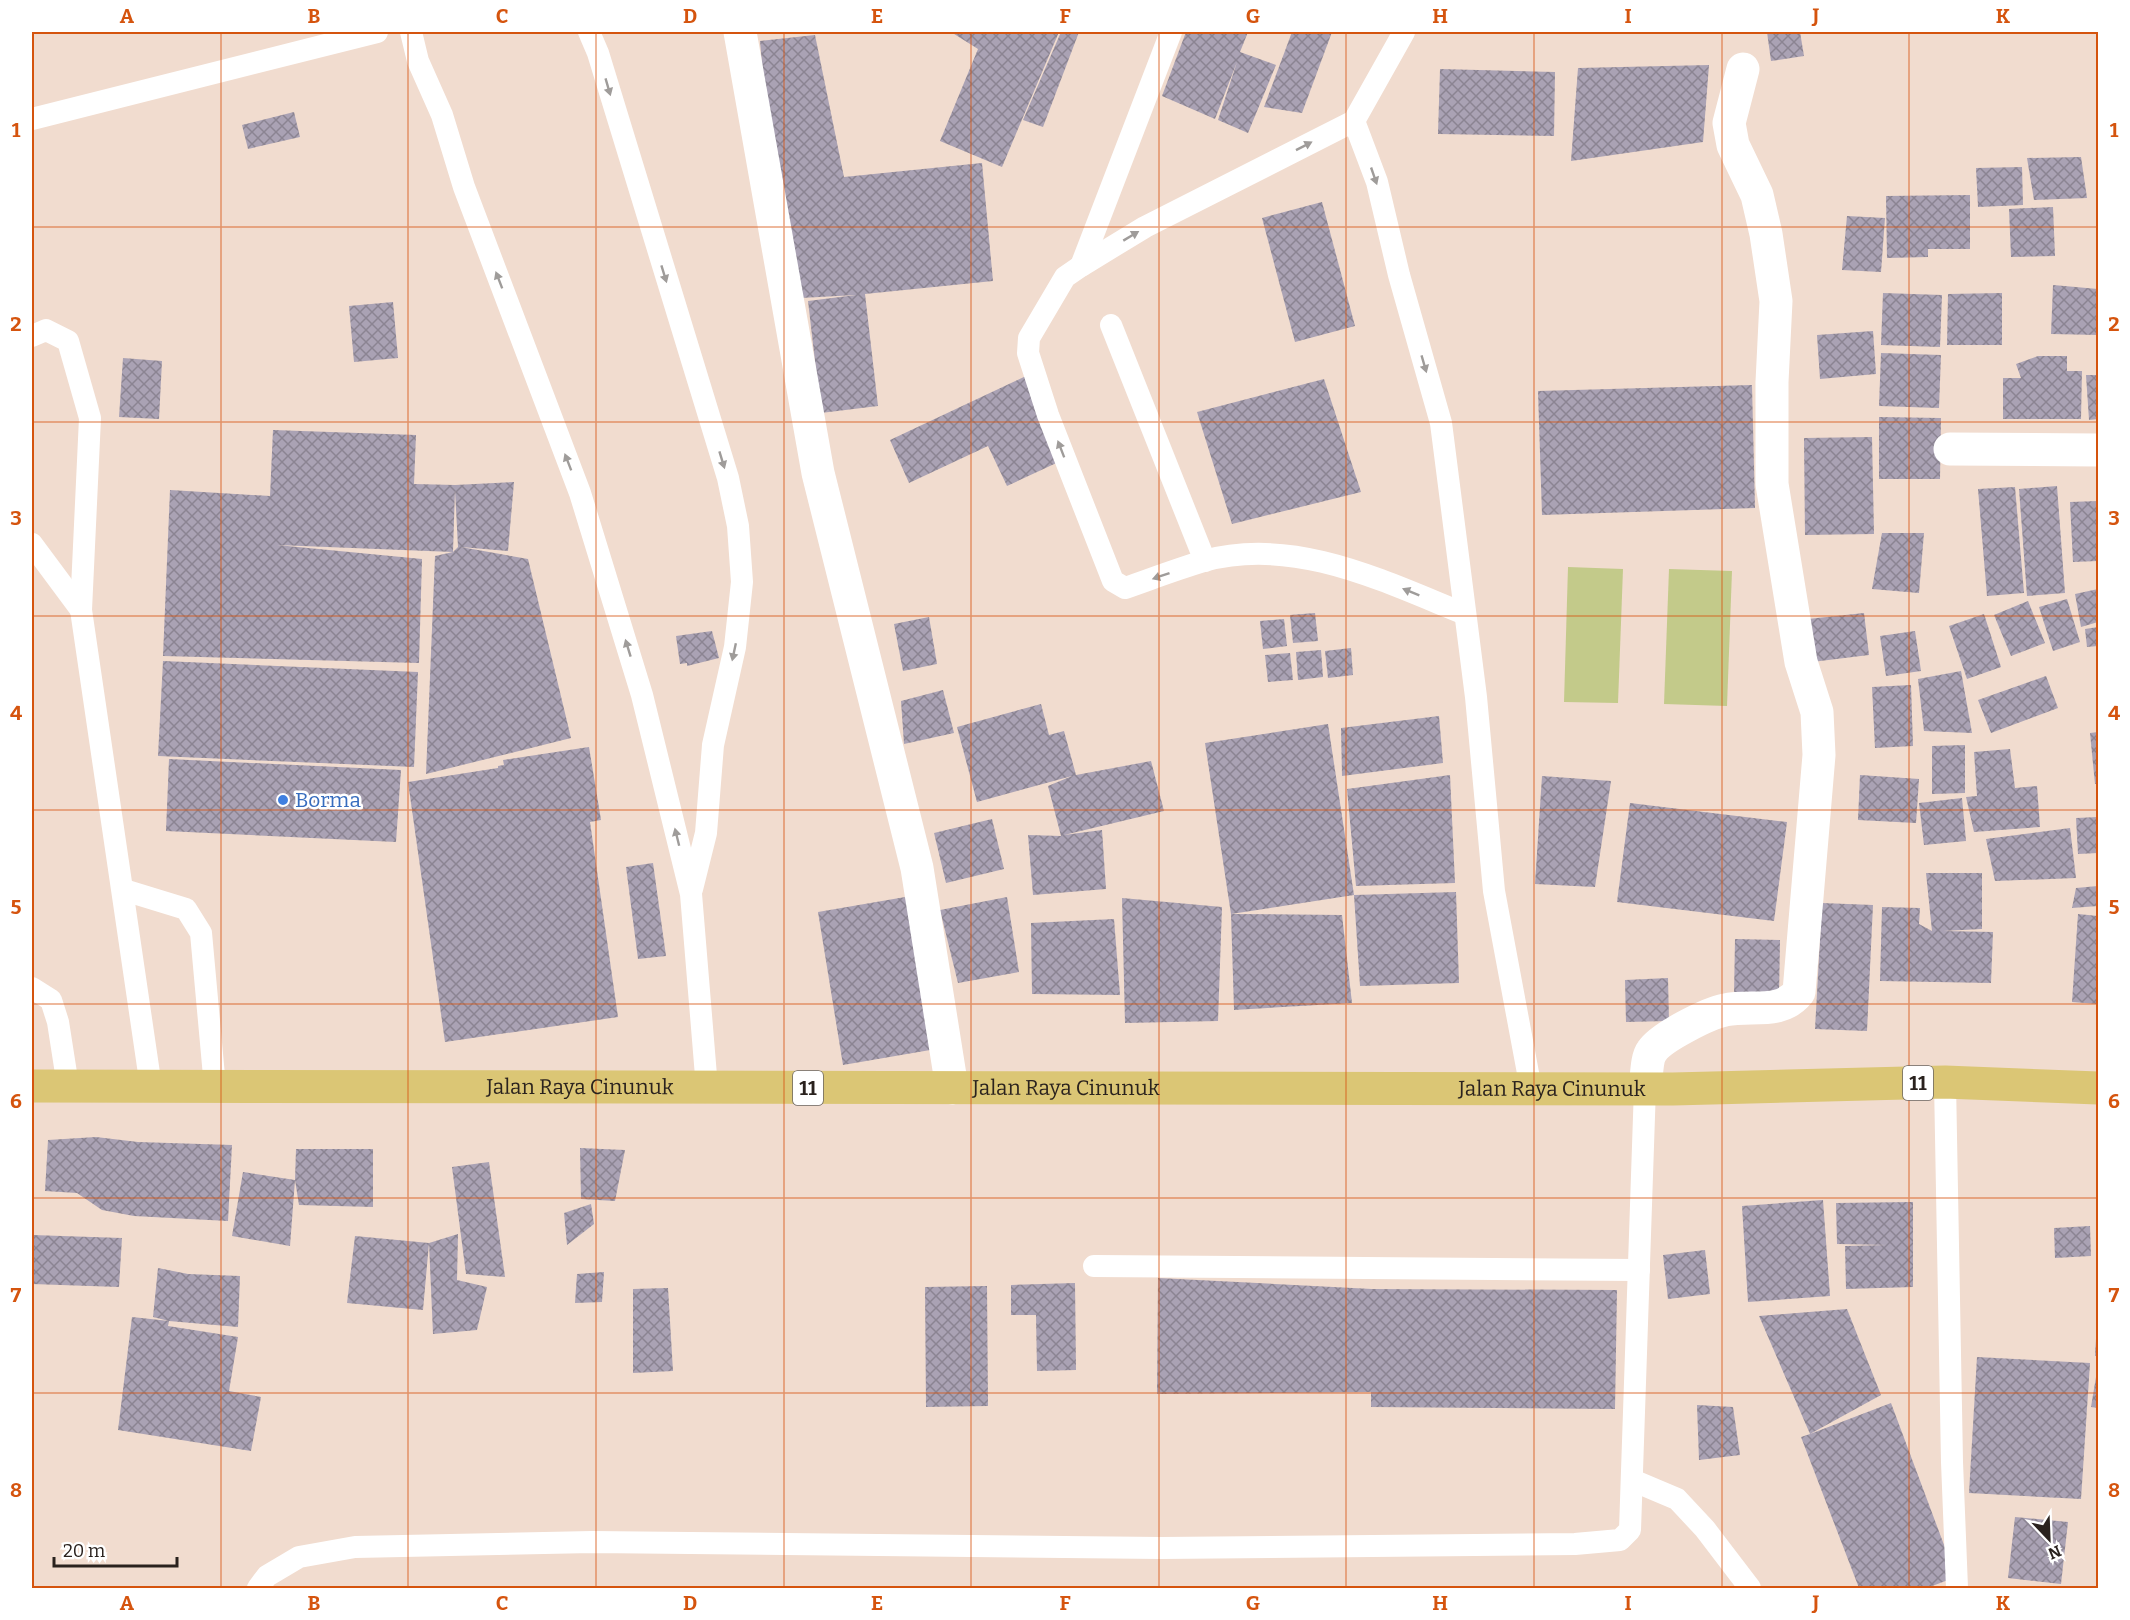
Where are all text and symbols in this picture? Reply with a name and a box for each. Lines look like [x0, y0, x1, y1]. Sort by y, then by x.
text: A [120, 4, 135, 28]
text: B [308, 4, 321, 28]
text: C [496, 4, 508, 28]
text: D [683, 4, 697, 28]
text: E [871, 4, 883, 28]
text: F [1059, 4, 1071, 28]
text: G [1246, 4, 1260, 28]
text: H [1432, 4, 1448, 28]
text: I [1624, 4, 1632, 28]
text: J [1812, 4, 1820, 28]
text: K [1996, 4, 2011, 28]
one-way arrow [604, 78, 613, 96]
text: 1 [12, 118, 21, 142]
text: 1 [2110, 118, 2119, 142]
one-way arrow [1296, 141, 1313, 151]
one-way arrow [1370, 167, 1380, 185]
one-way arrow [1123, 230, 1139, 241]
one-way arrow [660, 265, 669, 283]
one-way arrow [494, 271, 504, 289]
text: 2 [10, 312, 22, 336]
text: 2 [2108, 312, 2120, 336]
one-way arrow [1420, 355, 1429, 373]
one-way arrow [1056, 440, 1065, 458]
one-way arrow [718, 451, 727, 469]
one-way arrow [563, 453, 573, 471]
text: 3 [10, 506, 22, 530]
text: 3 [2108, 506, 2120, 530]
one-way arrow [1152, 571, 1170, 581]
one-way arrow [1401, 587, 1419, 597]
one-way arrow [623, 639, 632, 657]
one-way arrow [728, 643, 738, 661]
text: 4 [10, 701, 22, 725]
text: 4 [2108, 701, 2120, 725]
place label: Borma [295, 787, 361, 813]
marker: Borma [276, 793, 290, 807]
one-way arrow [671, 828, 681, 846]
text: 5 [11, 895, 22, 919]
text: 5 [2109, 895, 2120, 919]
road number: 11 [1903, 1066, 1933, 1100]
road number: 11 [793, 1071, 823, 1105]
street label: Jalan Raya Cinunuk [485, 1074, 674, 1100]
street label: Jalan Raya Cinunuk [971, 1075, 1160, 1101]
street label: Jalan Raya Cinunuk [1457, 1076, 1646, 1102]
text: 6 [10, 1089, 22, 1113]
text: 6 [2108, 1089, 2120, 1113]
text: 7 [11, 1283, 22, 1307]
text: 7 [2109, 1283, 2120, 1307]
text: 8 [10, 1478, 22, 1502]
text: 8 [2108, 1478, 2120, 1502]
north arrow [2019, 1509, 2079, 1569]
scale bar [54, 1530, 177, 1568]
text: 20 m [63, 1540, 105, 1562]
text: N [2045, 1541, 2064, 1564]
text: A [120, 1591, 135, 1615]
text: B [308, 1591, 321, 1615]
text: C [496, 1591, 508, 1615]
text: D [683, 1591, 697, 1615]
text: E [871, 1591, 883, 1615]
text: F [1059, 1591, 1071, 1615]
text: G [1246, 1591, 1260, 1615]
text: H [1432, 1591, 1448, 1615]
text: I [1624, 1591, 1632, 1615]
text: J [1812, 1591, 1820, 1615]
text: K [1996, 1591, 2011, 1615]

